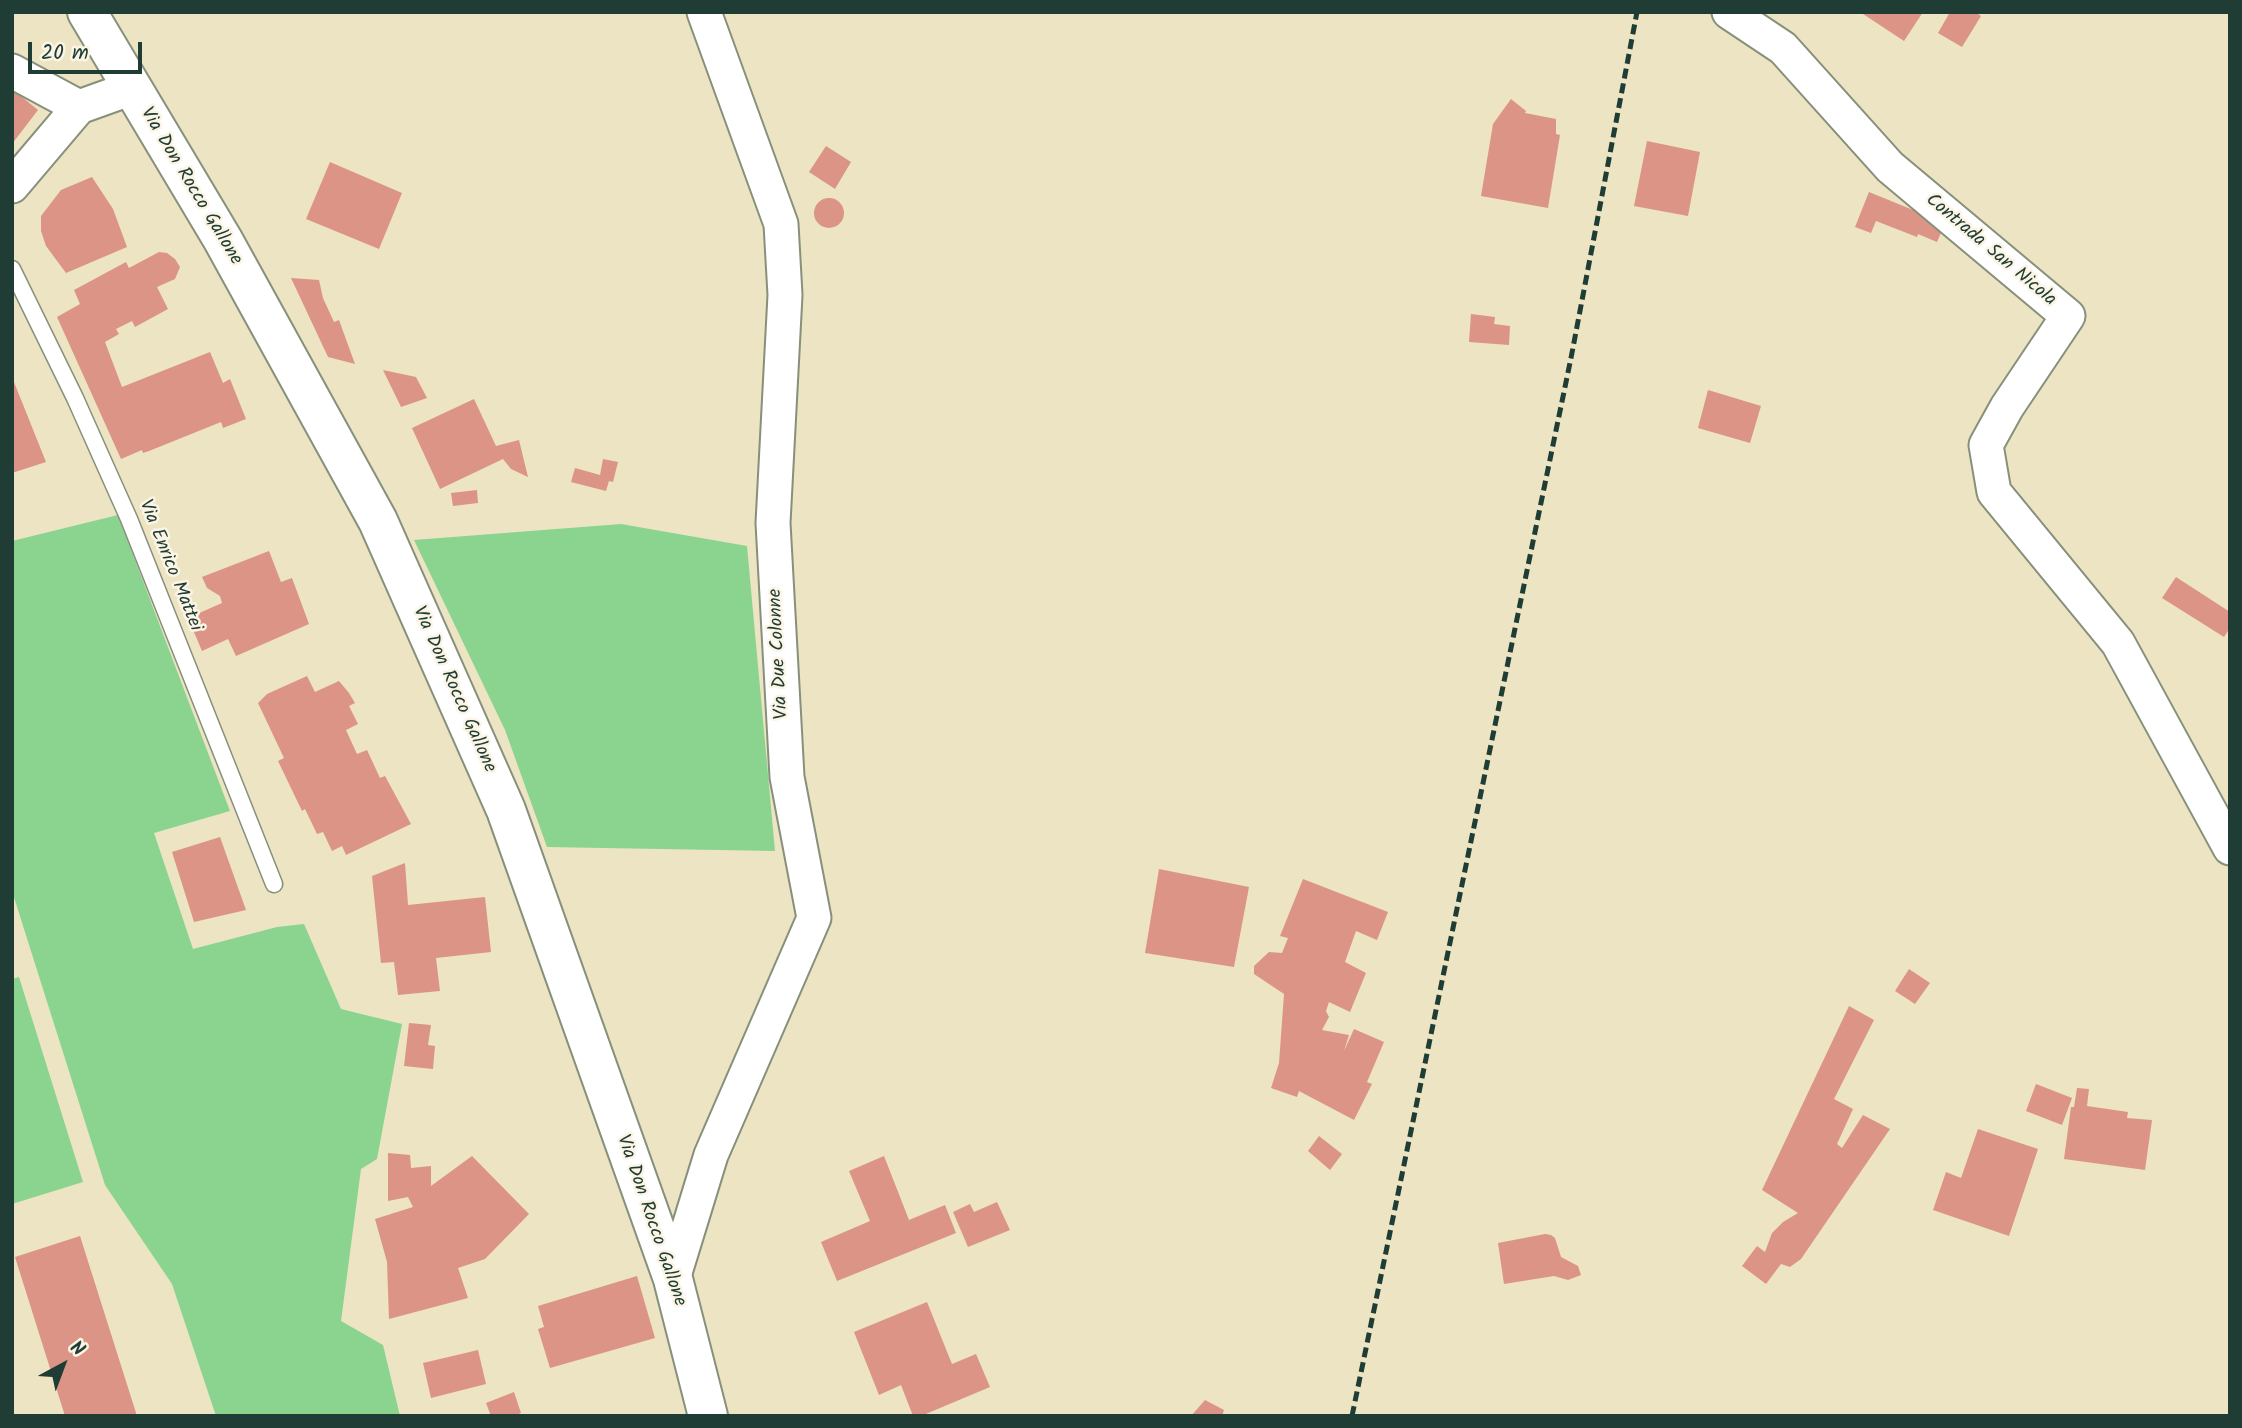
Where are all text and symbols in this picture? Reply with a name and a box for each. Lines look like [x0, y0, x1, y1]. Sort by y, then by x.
scale bar [32, 28, 145, 72]
text: 20 m [41, 37, 89, 70]
street label: Via Don Rocco Gallone [134, 104, 246, 270]
street label: Contrada San Nicola [1920, 190, 2060, 312]
street label: Via Enrico Mattei [132, 497, 206, 635]
street label: Via Due Colonne [765, 588, 795, 720]
street label: Via Don Rocco Gallone [406, 603, 500, 777]
street label: Via Don Rocco Gallone [610, 1132, 690, 1310]
north arrow [28, 1330, 98, 1400]
text: N [62, 1334, 91, 1364]

